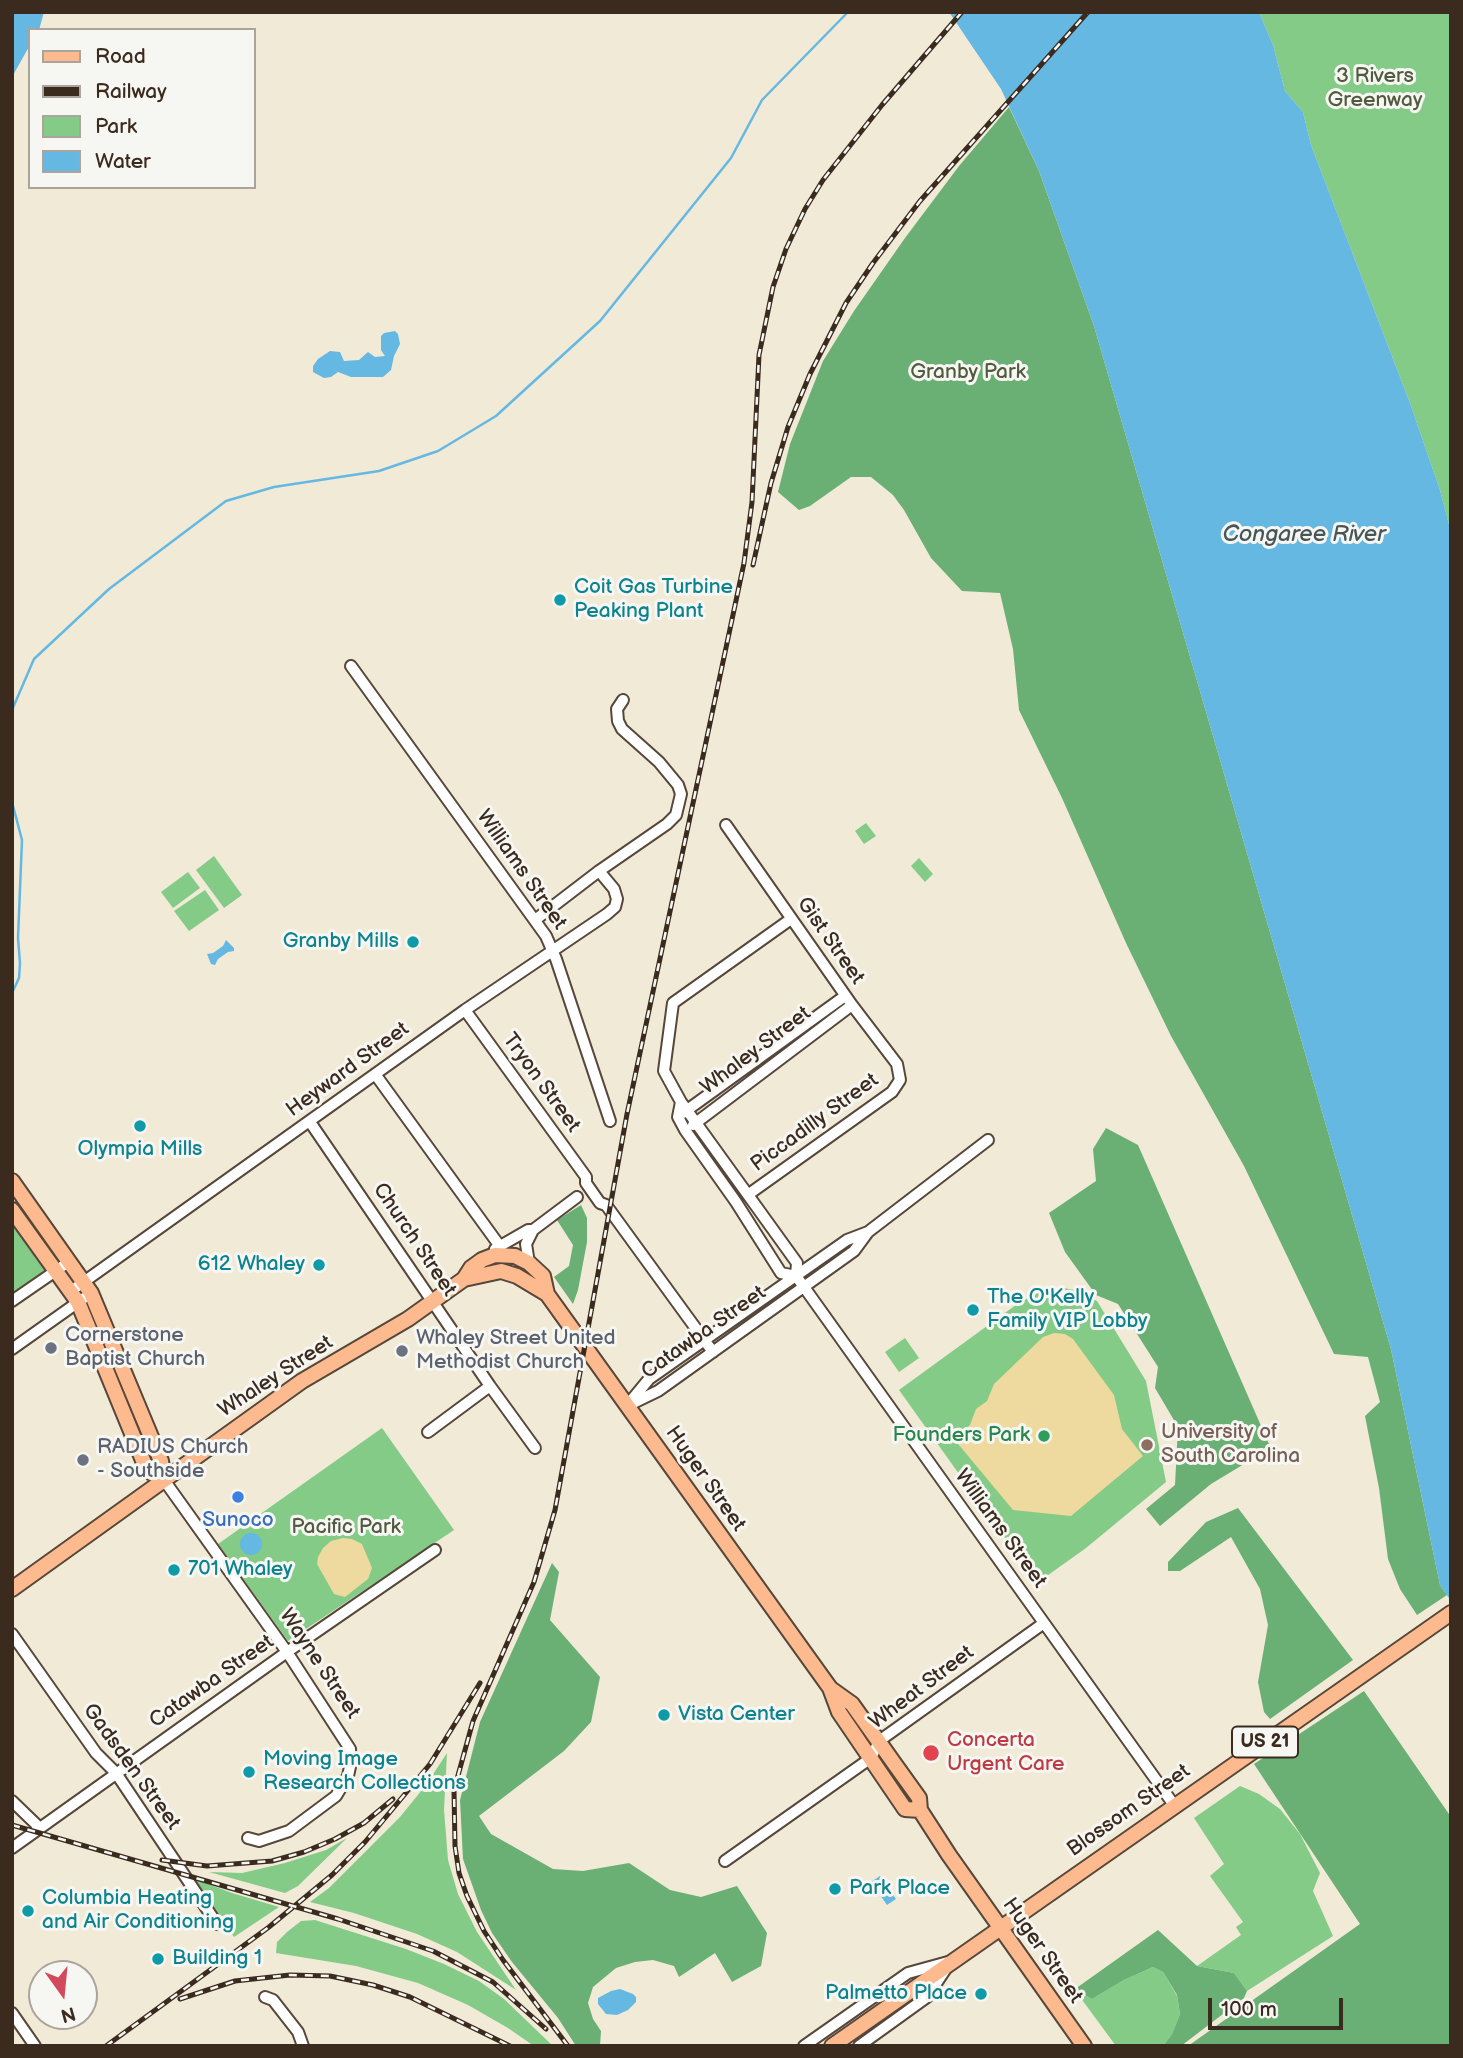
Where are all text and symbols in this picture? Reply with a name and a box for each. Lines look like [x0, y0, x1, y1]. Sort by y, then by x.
legend [28, 28, 256, 189]
text: Road [95, 44, 146, 69]
park label: 3 Rivers Greenway [1328, 64, 1422, 114]
text: Railway [95, 79, 167, 104]
text: Park [95, 114, 137, 139]
text: Water [95, 149, 151, 174]
park label: Granby Park [910, 360, 1026, 386]
water label: Congaree River [1222, 521, 1386, 549]
place label: Coit Gas Turbine Peaking Plant [574, 575, 733, 625]
marker: Coit Gas Turbine Peaking Plant [552, 592, 568, 608]
street label: Williams Street [470, 805, 572, 935]
street label: Gist Street [791, 892, 869, 990]
place label: Granby Mills [283, 929, 399, 955]
marker: Granby Mills [405, 934, 421, 950]
street label: Whaley Street [696, 1001, 816, 1101]
street label: Heyward Street [282, 1017, 414, 1123]
street label: Tryon Street [497, 1029, 585, 1137]
street label: Piccadilly Street [746, 1068, 884, 1178]
marker: Olympia Mills [132, 1118, 148, 1134]
place label: Olympia Mills [78, 1137, 202, 1163]
street label: Church Street [367, 1178, 461, 1302]
place label: 612 Whaley [198, 1252, 305, 1278]
marker: 612 Whaley [311, 1257, 327, 1273]
street label: Catawba Street [637, 1281, 771, 1385]
place label: The O'Kelly Family VIP Lobby [987, 1285, 1148, 1335]
marker: The O'Kelly Family VIP Lobby [965, 1302, 981, 1318]
place label: Cornerstone Baptist Church [65, 1323, 205, 1373]
place label: Whaley Street United Methodist Church [416, 1326, 616, 1376]
street label: Whaley Street [214, 1331, 338, 1423]
marker: Cornerstone Baptist Church [43, 1340, 59, 1356]
marker: Whaley Street United Methodist Church [394, 1343, 410, 1359]
place label: University of South Carolina [1161, 1420, 1300, 1470]
street label: Huger Street [660, 1422, 750, 1536]
place label: Founders Park [893, 1423, 1030, 1449]
marker: Founders Park [1036, 1428, 1052, 1444]
place label: RADIUS Church - Southside [97, 1435, 248, 1485]
marker: University of South Carolina [1139, 1437, 1155, 1453]
marker: RADIUS Church - Southside [75, 1452, 91, 1468]
street label: Williams Street [949, 1465, 1051, 1593]
marker: Sunoco [230, 1489, 246, 1505]
place label: Sunoco [202, 1508, 274, 1534]
park label: Pacific Park [291, 1515, 401, 1541]
place label: 701 Whaley [188, 1557, 293, 1583]
marker: 701 Whaley [166, 1562, 182, 1578]
street label: Wayne Street [273, 1604, 365, 1724]
street label: Catawba Street [145, 1630, 279, 1734]
street label: Wheat Street [865, 1641, 979, 1735]
street label: Gadsden Street [77, 1699, 185, 1835]
place label: Vista Center [678, 1702, 795, 1728]
marker: Vista Center [656, 1707, 672, 1723]
road number: US 21 [1232, 1726, 1298, 1758]
place label: Concerta Urgent Care [947, 1728, 1065, 1778]
marker: Concerta Urgent Care [921, 1743, 941, 1763]
place label: Moving Image Research Collections [263, 1747, 466, 1797]
street label: Blossom Street [1063, 1759, 1195, 1863]
marker: Moving Image Research Collections [241, 1764, 257, 1780]
place label: Park Place [849, 1876, 950, 1902]
marker: Park Place [827, 1881, 843, 1897]
place label: Columbia Heating and Air Conditioning [42, 1886, 234, 1936]
street label: Huger Street [997, 1894, 1087, 2008]
marker: Columbia Heating and Air Conditioning [20, 1903, 36, 1919]
place label: Building 1 [172, 1946, 262, 1972]
marker: Building 1 [150, 1951, 166, 1967]
north arrow [28, 1960, 98, 2030]
place label: Palmetto Place [825, 1981, 967, 2007]
scale bar [1211, 1984, 1346, 2028]
marker: Palmetto Place [973, 1986, 989, 2002]
text: 100 m [1221, 1997, 1277, 2022]
text: N [58, 2001, 78, 2027]

